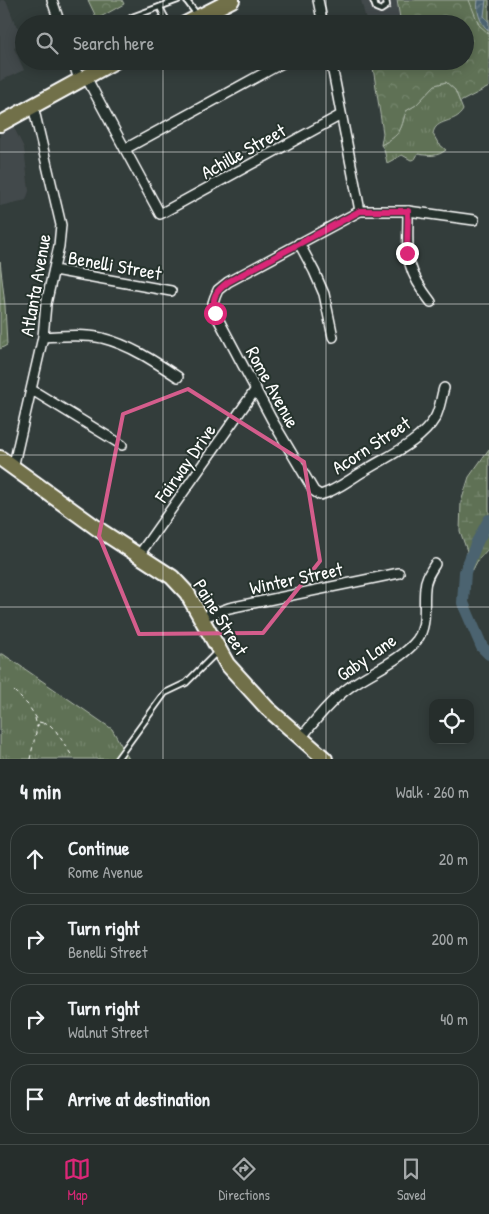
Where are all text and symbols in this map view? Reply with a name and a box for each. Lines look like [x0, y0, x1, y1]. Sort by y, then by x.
search box [15, 15, 474, 70]
icon: search [33, 29, 61, 57]
text: Search here [73, 30, 154, 56]
street label: Achille Street [196, 117, 290, 185]
street label: Atlanta Avenue [13, 231, 57, 338]
route end [396, 242, 419, 265]
street label: Benelli Street [66, 244, 164, 286]
route start [204, 302, 227, 325]
street label: Rome Avenue [240, 342, 306, 433]
street label: Acorn Street [327, 410, 416, 480]
street label: Fairway Drive [148, 418, 222, 508]
street label: Winter Street [247, 555, 345, 601]
street label: Paine Street [187, 574, 255, 661]
street label: Gaby Lane [331, 627, 401, 687]
map controls [429, 699, 474, 744]
button: locate [429, 699, 474, 744]
text: 4 min [20, 777, 61, 806]
text: Walk · 260 m [396, 781, 469, 803]
text: Continue [68, 835, 129, 861]
icon: ahead [21, 845, 49, 873]
text: 20 m [439, 848, 468, 870]
text: Rome Avenue [68, 861, 143, 883]
text: Turn right [68, 915, 139, 941]
icon: right [21, 925, 49, 953]
text: 200 m [432, 928, 468, 950]
text: Benelli Street [68, 941, 148, 963]
text: Turn right [68, 995, 139, 1021]
icon: right [21, 1005, 49, 1033]
text: 40 m [440, 1008, 468, 1030]
text: Walnut Street [68, 1021, 148, 1043]
icon: arrive [21, 1085, 49, 1113]
text: Arrive at destination [68, 1086, 210, 1112]
tab: Map [63, 1155, 91, 1204]
tab: Directions [218, 1155, 270, 1204]
tab: Saved [397, 1155, 426, 1204]

